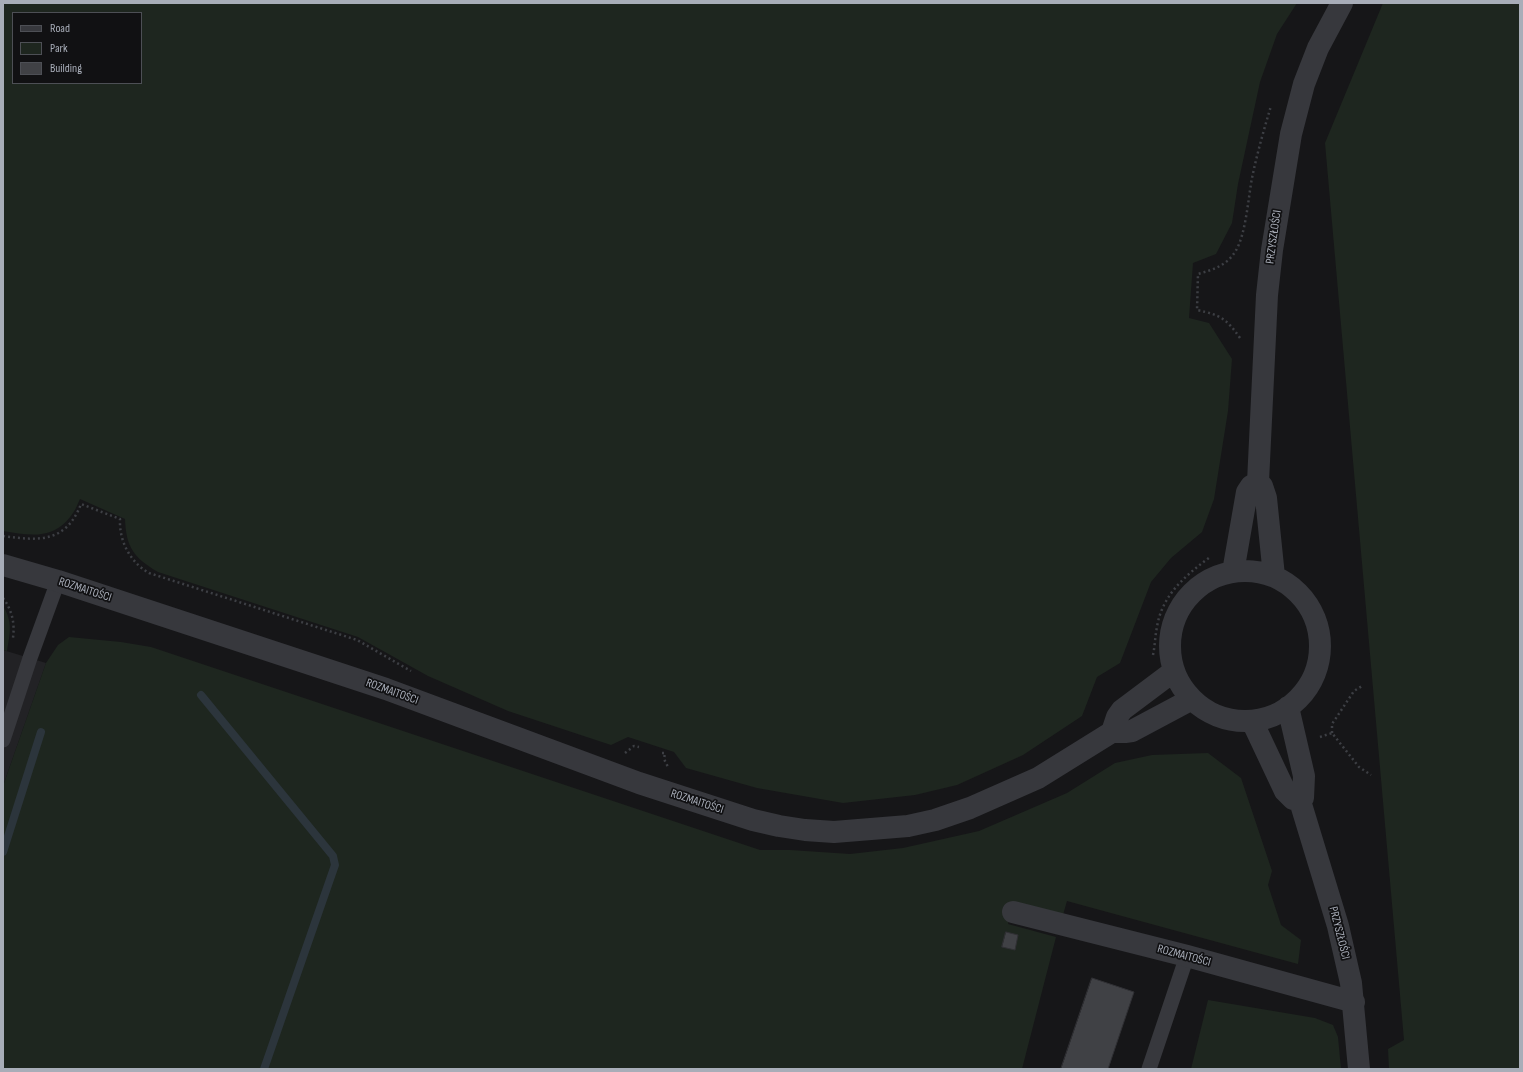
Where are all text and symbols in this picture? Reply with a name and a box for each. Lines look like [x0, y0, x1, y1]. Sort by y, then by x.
legend [12, 12, 142, 84]
text: Road [50, 21, 70, 36]
text: Park [50, 41, 68, 56]
text: Building [50, 61, 82, 76]
street label: PRZYSZŁOŚCI [1263, 209, 1285, 265]
street label: ROZMAITOŚCI [57, 575, 113, 605]
street label: ROZMAITOŚCI [364, 676, 420, 708]
street label: ROZMAITOŚCI [669, 787, 725, 817]
street label: PRZYSZŁOŚCI [1325, 905, 1353, 961]
street label: ROZMAITOŚCI [1156, 942, 1212, 970]

